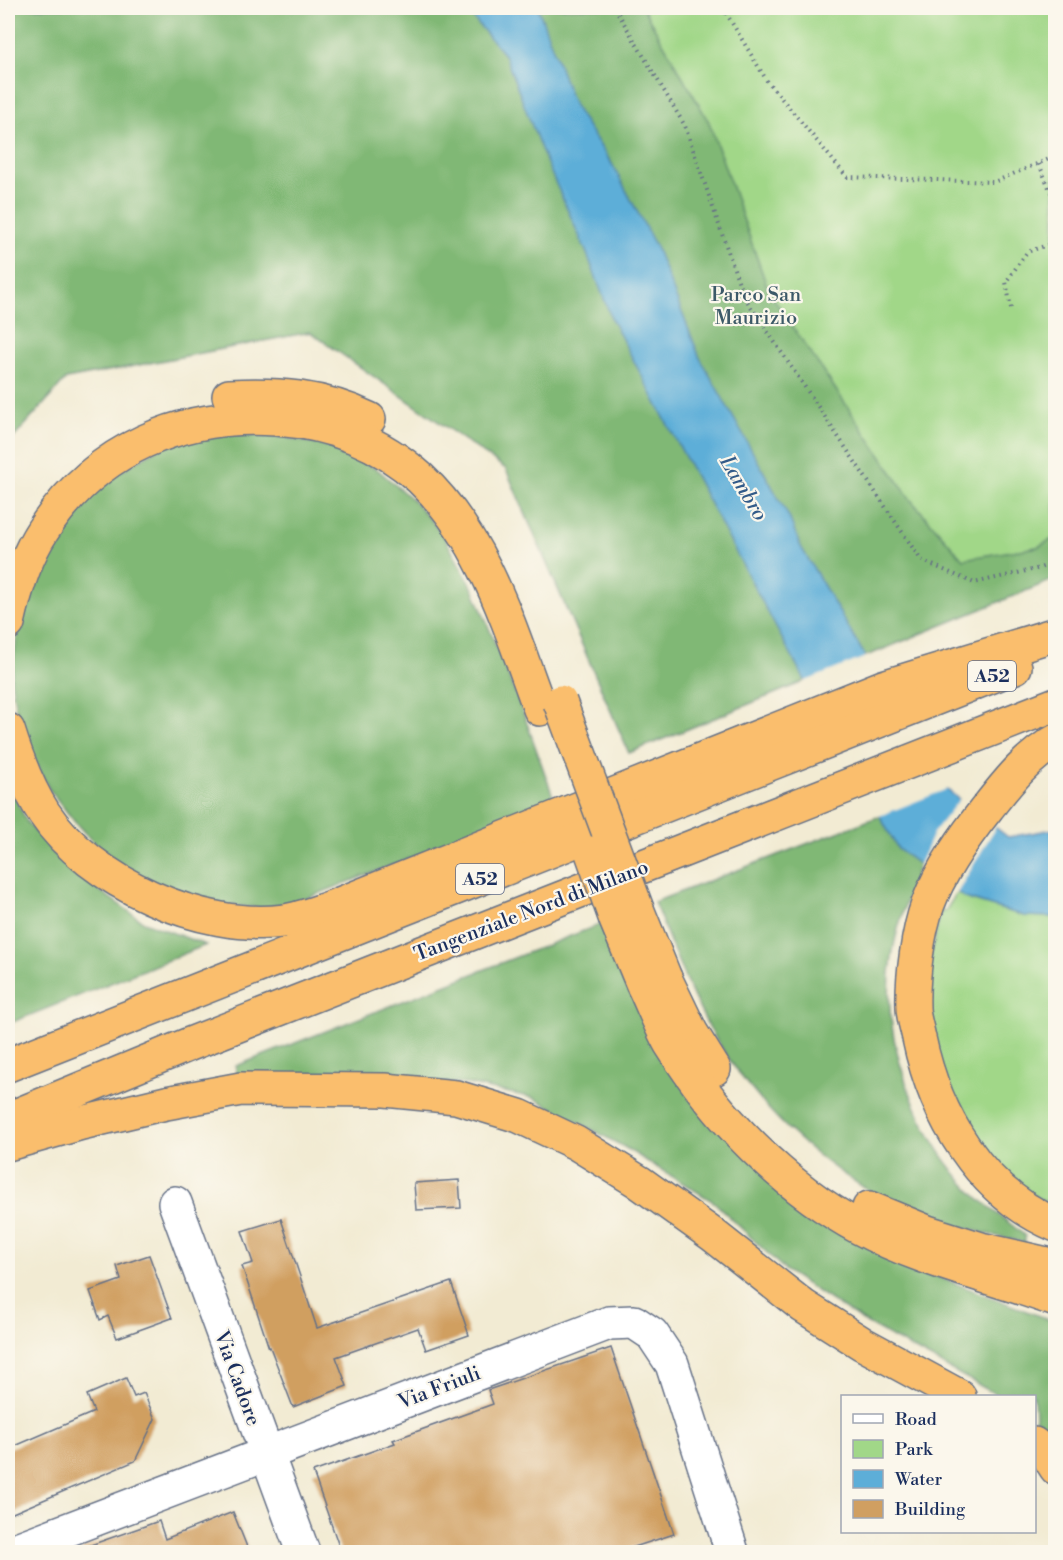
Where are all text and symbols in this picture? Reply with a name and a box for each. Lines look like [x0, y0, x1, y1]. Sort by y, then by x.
park label: Parco San Maurizio [711, 283, 801, 331]
water label: Lambro [713, 450, 773, 526]
road number: A52 [968, 661, 1016, 691]
street label: Tangenziale Nord di Milano [411, 855, 652, 968]
road number: A52 [456, 864, 504, 894]
street label: Via Cadore [208, 1327, 265, 1429]
street label: Via Friuli [394, 1361, 485, 1416]
legend [841, 1395, 1036, 1533]
text: Road [895, 1408, 938, 1431]
text: Park [895, 1438, 934, 1461]
text: Water [894, 1468, 943, 1491]
text: Building [894, 1498, 966, 1521]

